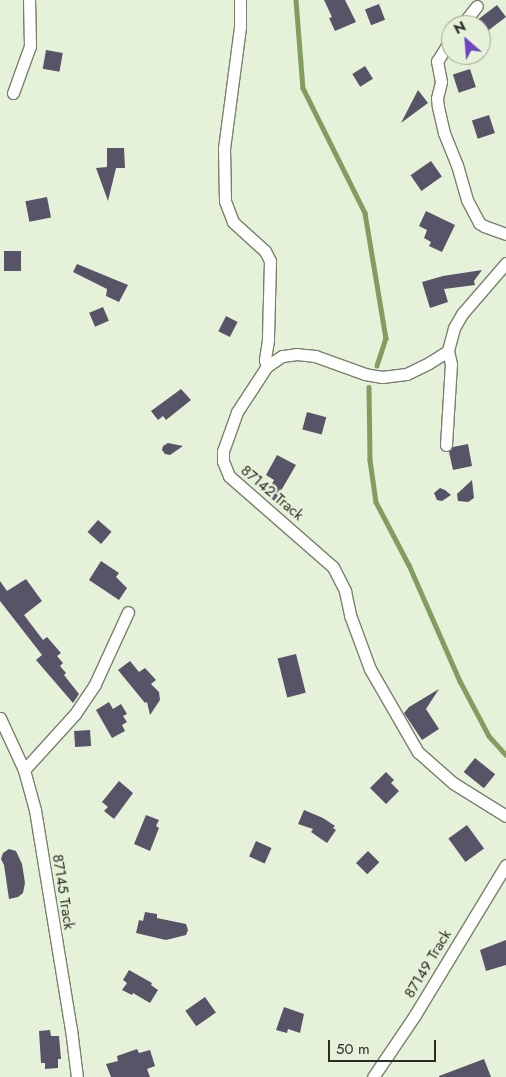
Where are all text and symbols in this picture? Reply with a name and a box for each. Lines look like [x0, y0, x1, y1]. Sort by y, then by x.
north arrow [441, 15, 491, 65]
text: N [450, 16, 469, 39]
street label: 87142 Track [237, 462, 307, 524]
street label: 87145 Track [48, 853, 78, 931]
street label: 87149 Track [401, 927, 455, 1001]
scale bar [331, 1030, 438, 1062]
text: 50 m [336, 1038, 370, 1060]

